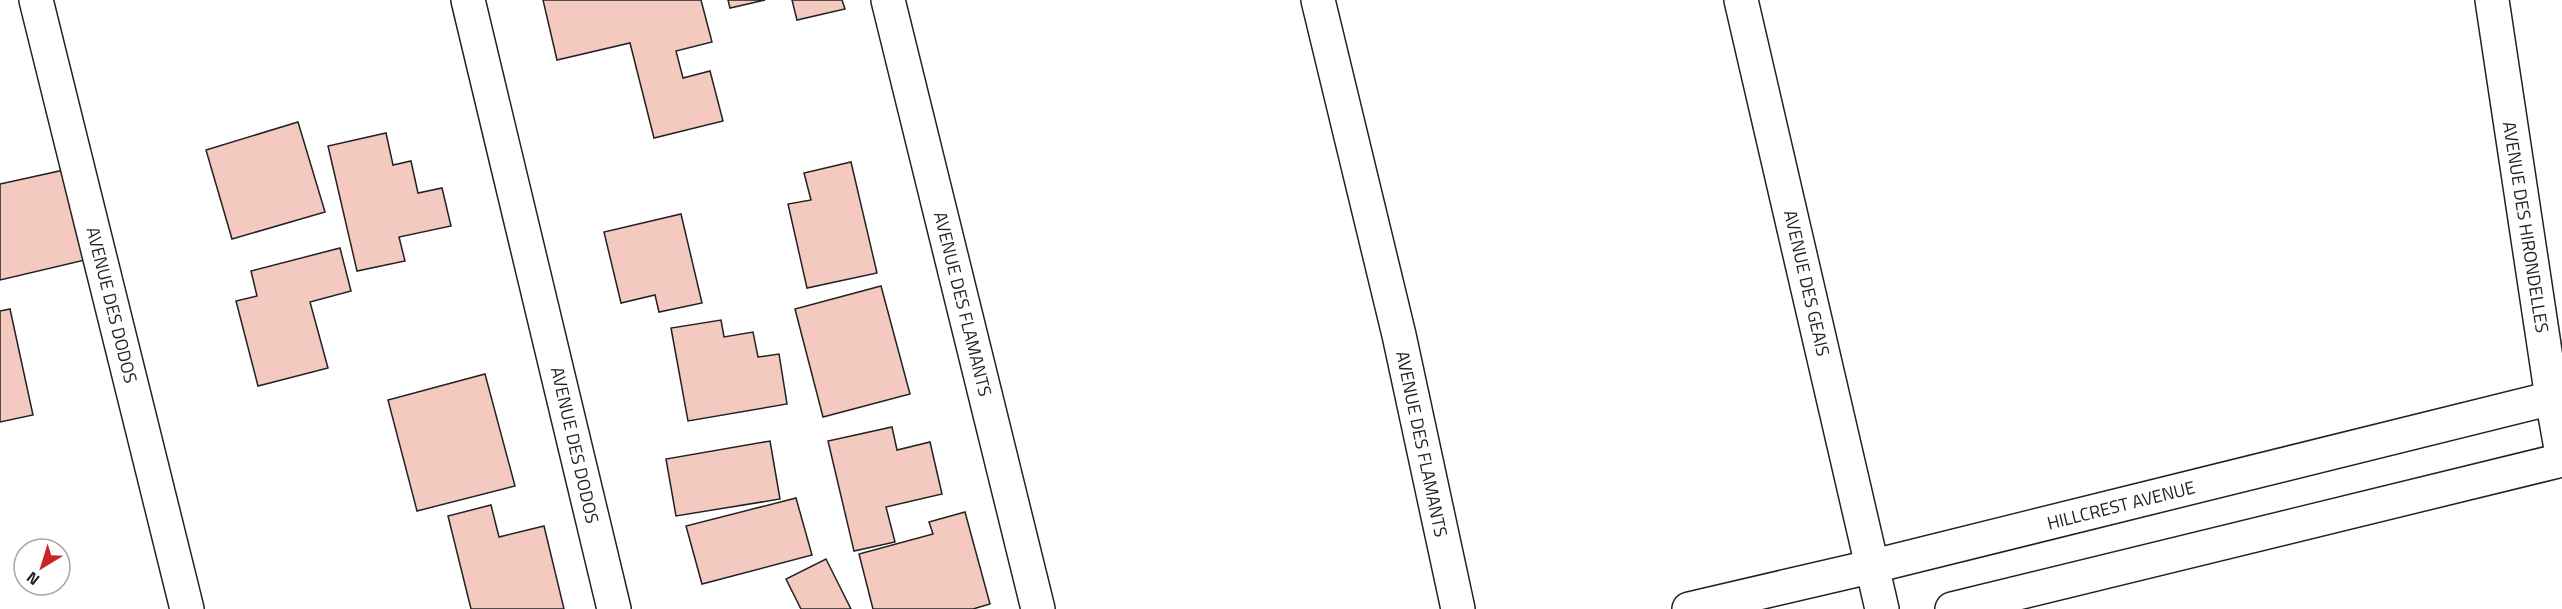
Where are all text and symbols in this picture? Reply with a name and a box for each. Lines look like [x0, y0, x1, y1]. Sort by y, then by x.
street label: AVENUE DES HIRONDELLES [2496, 119, 2556, 335]
street label: AVENUE DES GEAIS [1777, 207, 1837, 359]
street label: AVENUE DES FLAMANTS [927, 209, 999, 399]
street label: AVENUE DES DODOS [80, 224, 144, 386]
street label: AVENUE DES FLAMANTS [1389, 348, 1455, 540]
street label: AVENUE DES DODOS [544, 364, 606, 526]
street label: HILLCREST AVENUE [2044, 474, 2198, 536]
north arrow [12, 537, 72, 597]
text: N [21, 566, 45, 592]

